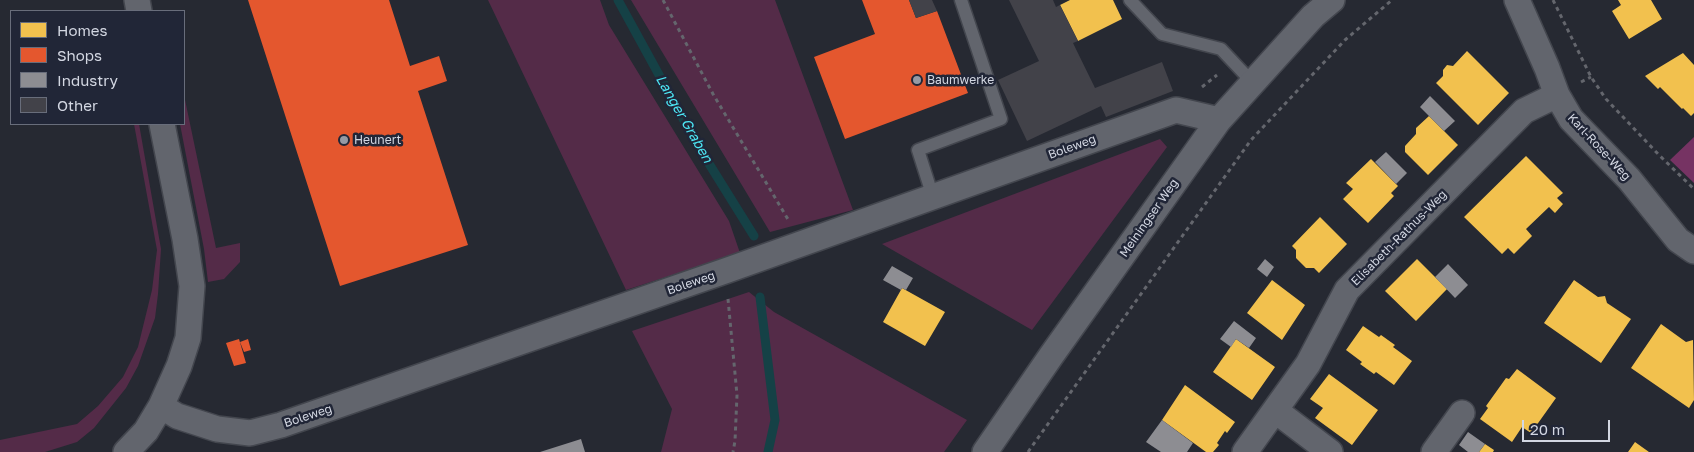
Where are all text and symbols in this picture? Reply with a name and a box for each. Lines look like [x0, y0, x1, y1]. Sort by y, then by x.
legend [10, 10, 185, 125]
text: Homes [57, 21, 107, 39]
text: Shops [57, 46, 102, 64]
text: Industry [57, 71, 118, 89]
water label: Langer Graben [652, 72, 716, 166]
place label: Baumwerke [927, 73, 994, 87]
marker: Baumwerke [911, 74, 923, 86]
text: Other [57, 96, 98, 114]
street label: Karl-Rose-Weg [1564, 111, 1634, 183]
street label: Boleweg [1046, 132, 1098, 162]
place label: Heunert [354, 133, 401, 147]
marker: Heunert [338, 134, 350, 146]
street label: Meiningser Weg [1117, 176, 1181, 260]
street label: Elisabeth-Rathus-Weg [1348, 187, 1450, 289]
street label: Boleweg [665, 268, 717, 298]
street label: Boleweg [282, 401, 334, 431]
scale bar [1524, 410, 1612, 442]
text: 20 m [1530, 420, 1565, 438]

